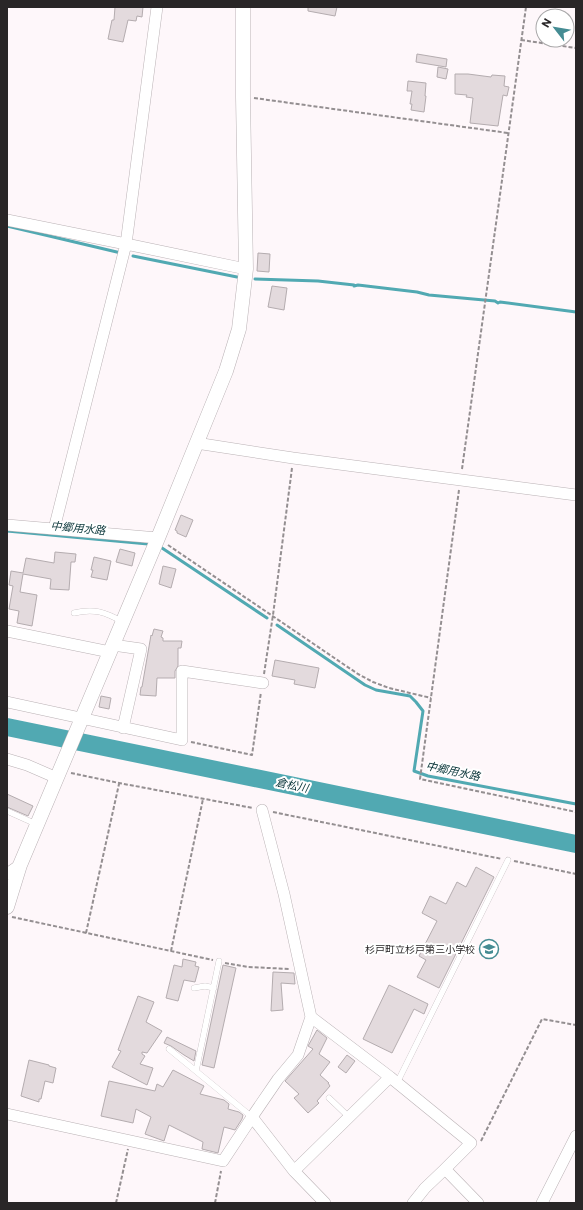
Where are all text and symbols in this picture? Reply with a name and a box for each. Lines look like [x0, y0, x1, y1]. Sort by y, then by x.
north arrow [535, 8, 575, 48]
text: N [538, 16, 554, 29]
water label: 中郷用水路 [50, 519, 107, 536]
water label: 中郷用水路 [425, 758, 482, 783]
water label: 倉松川 [275, 775, 311, 795]
school or university icon: 杉戸町立杉戸第三小学校 [478, 938, 500, 960]
place label: 杉戸町立杉戸第三小学校 [365, 943, 475, 955]

